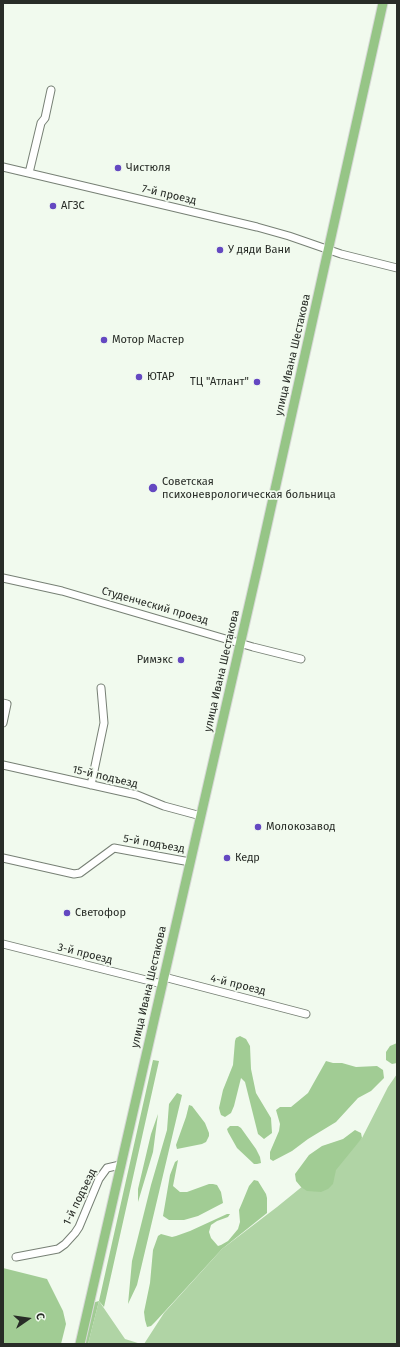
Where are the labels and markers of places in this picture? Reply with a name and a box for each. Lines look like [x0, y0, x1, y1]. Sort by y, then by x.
place label: Чистюля [126, 161, 170, 175]
marker: Чистюля [113, 163, 123, 173]
place label: АГЗС [61, 199, 85, 213]
marker: АГЗС [48, 201, 58, 211]
place label: У дяди Вани [228, 243, 291, 257]
marker: У дяди Вани [215, 245, 225, 255]
place label: Мотор Мастер [112, 333, 184, 347]
marker: Мотор Мастер [99, 335, 109, 345]
place label: ЮТАР [147, 370, 174, 384]
marker: ЮТАР [134, 372, 144, 382]
place label: ТЦ "Атлант" [190, 375, 249, 389]
marker: ТЦ "Атлант" [252, 377, 262, 387]
place label: Советская психоневрологическая больница [162, 475, 336, 501]
marker: Советская психоневрологическая больница [147, 482, 159, 494]
place label: Римэкс [137, 653, 173, 667]
marker: Римэкс [176, 655, 186, 665]
place label: Молокозавод [266, 820, 335, 834]
marker: Молокозавод [253, 822, 263, 832]
place label: Кедр [235, 851, 260, 865]
marker: Кедр [222, 853, 232, 863]
place label: Светофор [75, 906, 126, 920]
marker: Светофор [62, 908, 72, 918]

